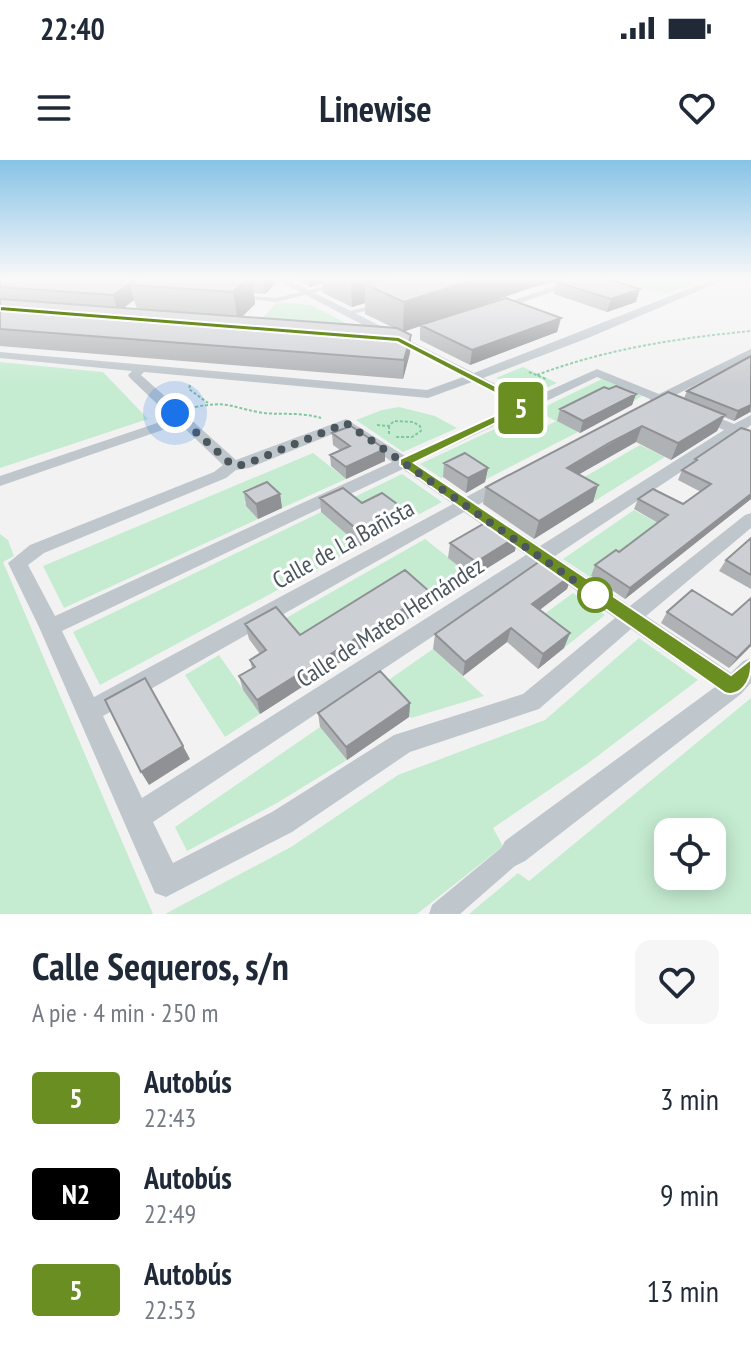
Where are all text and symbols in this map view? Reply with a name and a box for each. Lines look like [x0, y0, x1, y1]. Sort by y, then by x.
text: 22:40 [40, 9, 105, 48]
text: Linewise [319, 85, 432, 132]
icon: menu [32, 86, 76, 130]
icon: heart [675, 86, 719, 130]
line badge: 5 [495, 382, 547, 434]
text: 5 [514, 389, 528, 426]
your location [155, 393, 195, 433]
street label: Calle de La Bañista [267, 492, 419, 596]
street label: Calle de Mateo Hernández [291, 550, 489, 694]
unlabelled marker [578, 578, 612, 612]
map controls [654, 818, 726, 890]
button: locate [654, 818, 726, 890]
button: heart [635, 940, 719, 1024]
text: Calle Sequeros, s/n [32, 941, 289, 990]
text: A pie · 4 min · 250 m [32, 996, 219, 1029]
text: Autobús [144, 1062, 232, 1101]
text: 5 [69, 1079, 83, 1116]
text: 3 min [660, 1079, 719, 1118]
text: 22:43 [144, 1101, 196, 1134]
text: Autobús [144, 1158, 232, 1197]
text: N2 [62, 1175, 90, 1212]
text: 9 min [660, 1175, 719, 1214]
text: 22:49 [144, 1197, 196, 1230]
text: Autobús [144, 1254, 232, 1293]
text: 5 [69, 1271, 83, 1308]
text: 13 min [646, 1271, 719, 1310]
text: 22:53 [144, 1293, 196, 1326]

